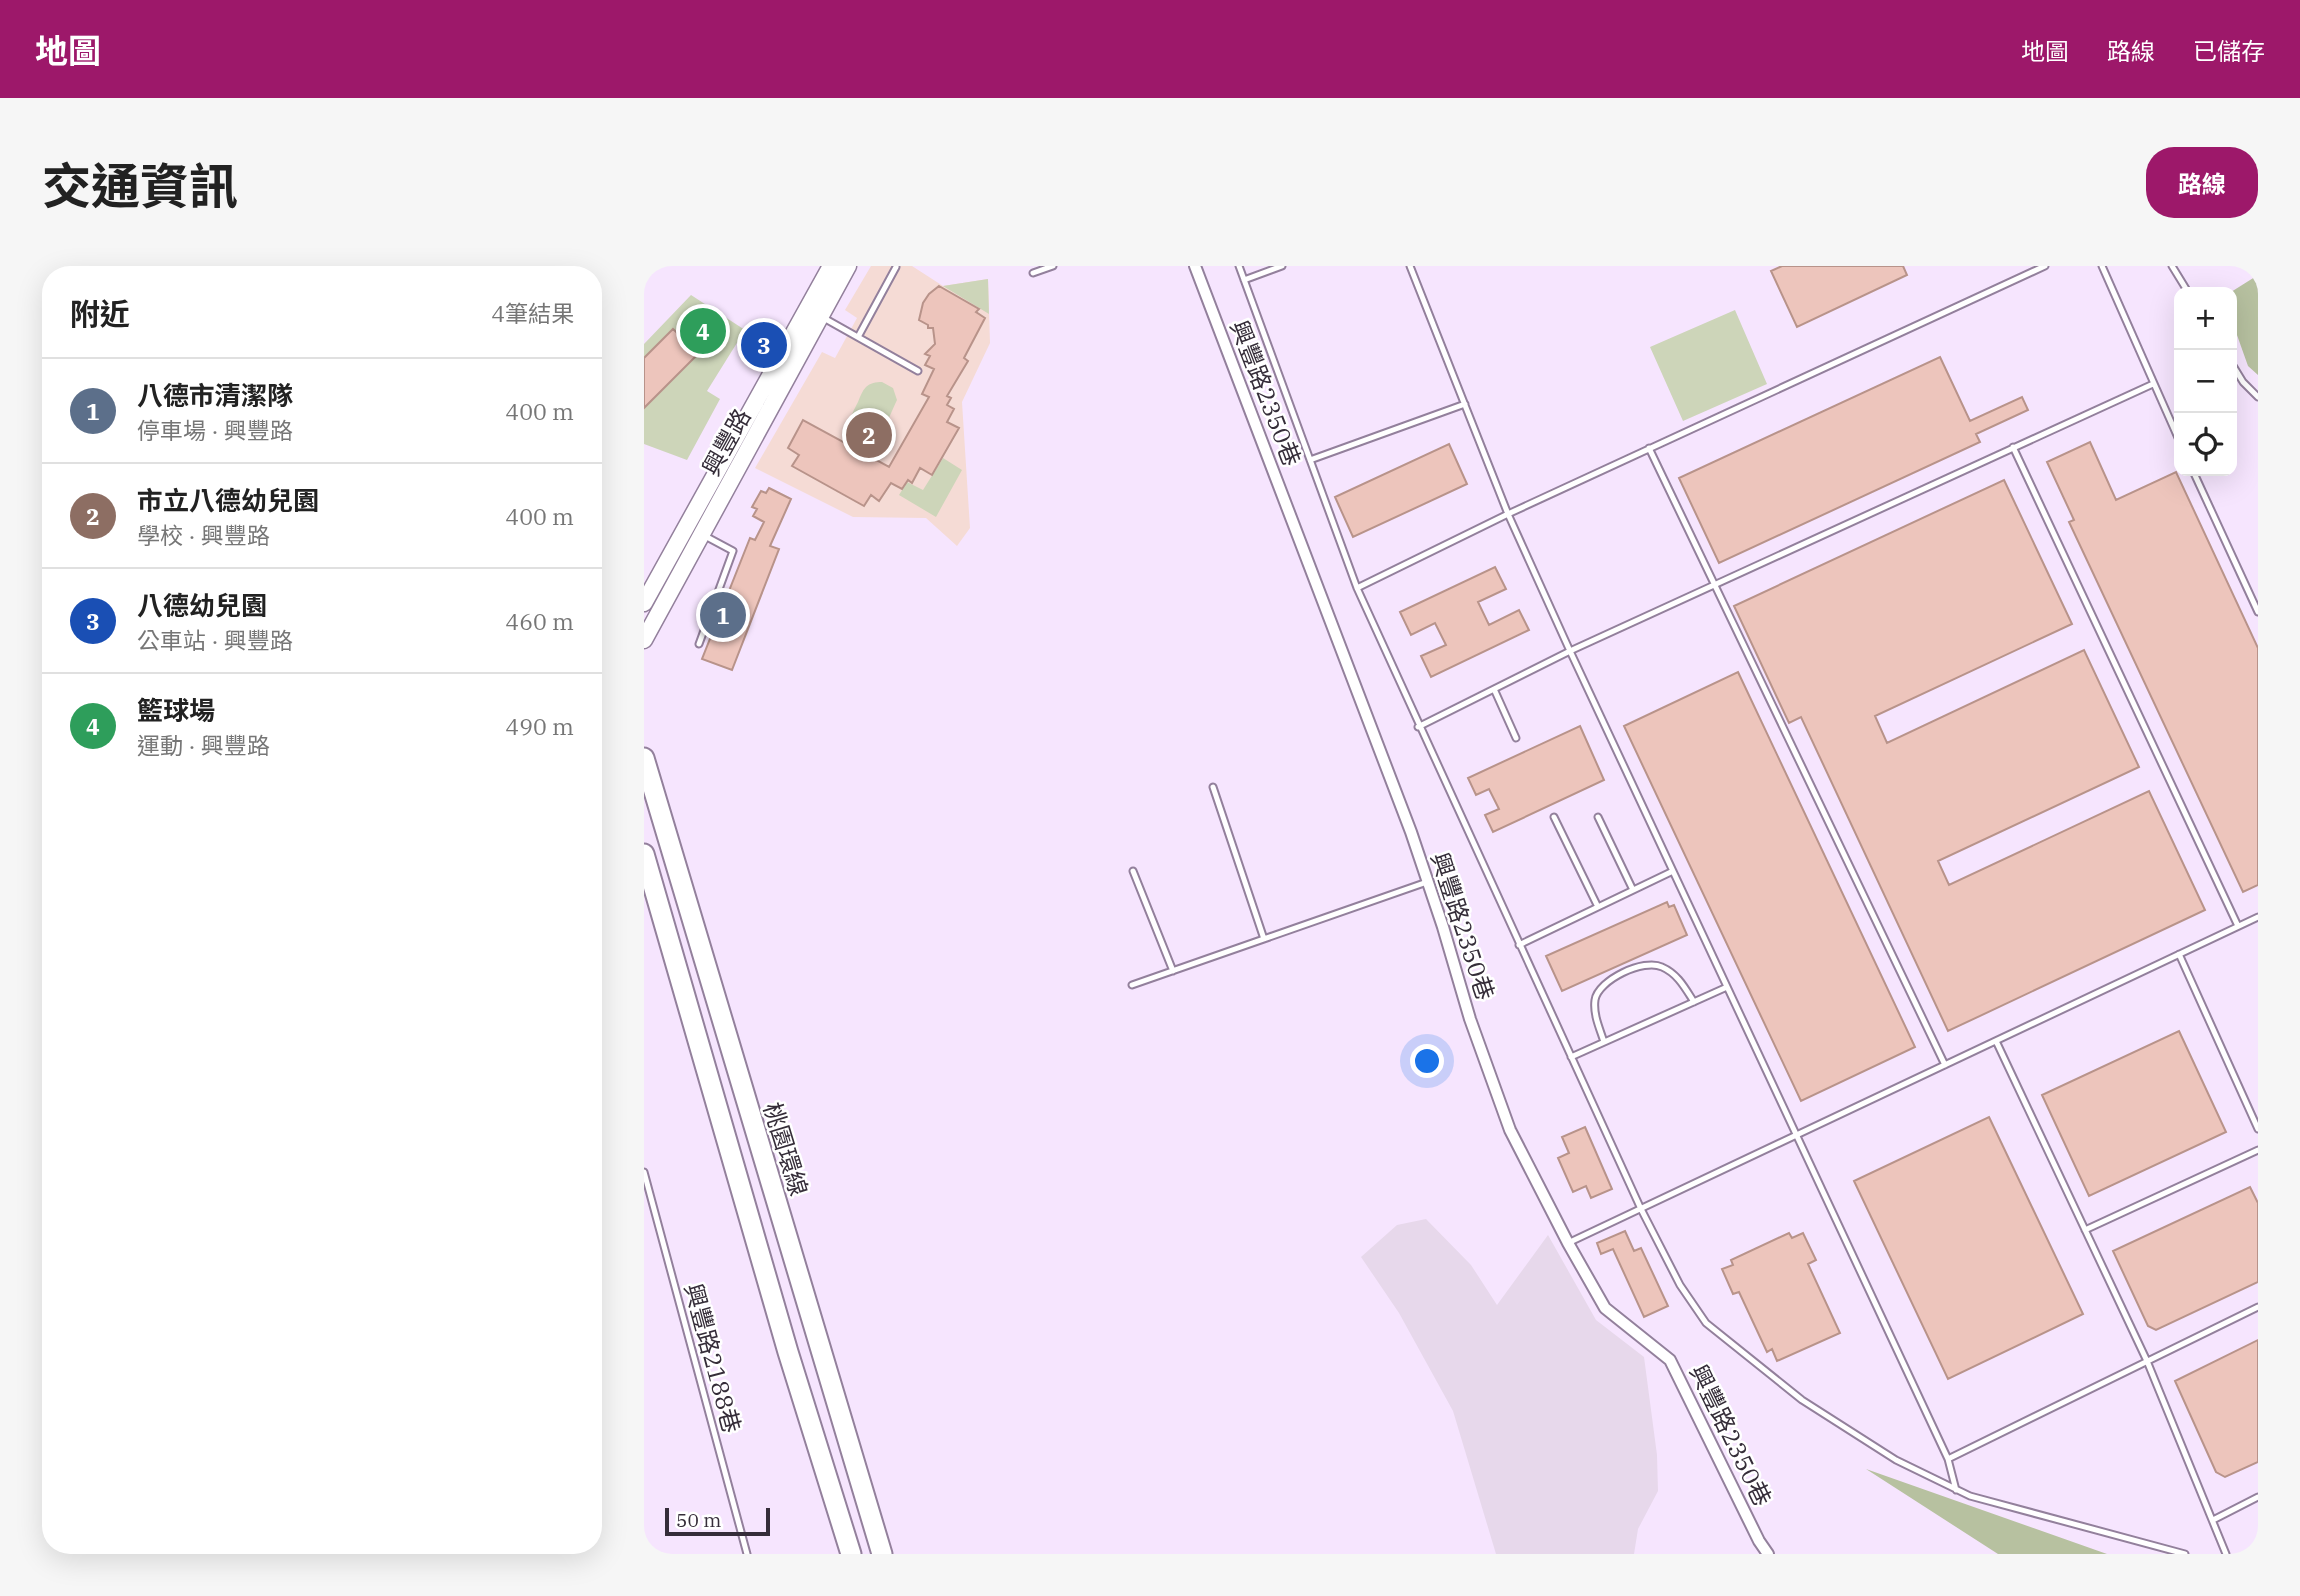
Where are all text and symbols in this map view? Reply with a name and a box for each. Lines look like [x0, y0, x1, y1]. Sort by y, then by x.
text: 地圖 [35, 29, 101, 72]
text: 地圖 [2021, 35, 2069, 67]
text: 路線 [2107, 35, 2155, 67]
text: 已儲存 [2193, 35, 2265, 67]
button: 路線 [2146, 147, 2258, 218]
text: 交通資訊 [42, 154, 238, 217]
map controls [2174, 287, 2237, 476]
button: + [2174, 287, 2237, 350]
text: 附近 [70, 294, 130, 333]
text: 4筆結果 [491, 298, 574, 328]
pin: 4 [680, 305, 726, 357]
street label: 興豐路2350巷 [1224, 316, 1308, 470]
pin: 3 [741, 319, 787, 371]
button: − [2174, 350, 2237, 413]
text: 八德市清潔隊 [137, 378, 293, 412]
text: 1 [86, 396, 100, 426]
text: 400 m [505, 396, 574, 426]
street label: 興豐路 [695, 403, 757, 481]
pin: 2 [846, 409, 892, 461]
button: locate [2174, 413, 2237, 476]
text: 停車場 · 興豐路 [137, 415, 293, 445]
text: 市立八德幼兒園 [137, 483, 319, 517]
text: 2 [86, 501, 100, 531]
text: 400 m [505, 501, 574, 531]
text: 學校 · 興豐路 [137, 520, 270, 550]
text: 八德幼兒園 [137, 588, 267, 622]
pin: 1 [700, 589, 746, 641]
text: 3 [86, 606, 100, 636]
text: 460 m [505, 606, 574, 636]
text: 公車站 · 興豐路 [137, 625, 293, 655]
text: 籃球場 [137, 693, 215, 727]
text: 4 [86, 711, 100, 741]
text: 490 m [505, 711, 574, 741]
text: 運動 · 興豐路 [137, 730, 270, 760]
street label: 興豐路2350巷 [1424, 848, 1502, 1004]
your location [1410, 1044, 1444, 1078]
street label: 桃園環線 [757, 1098, 815, 1200]
street label: 興豐路2188巷 [678, 1280, 748, 1436]
street label: 興豐路2350巷 [1683, 1359, 1779, 1511]
scale bar [665, 1505, 770, 1537]
text: 50 m [676, 1508, 721, 1532]

